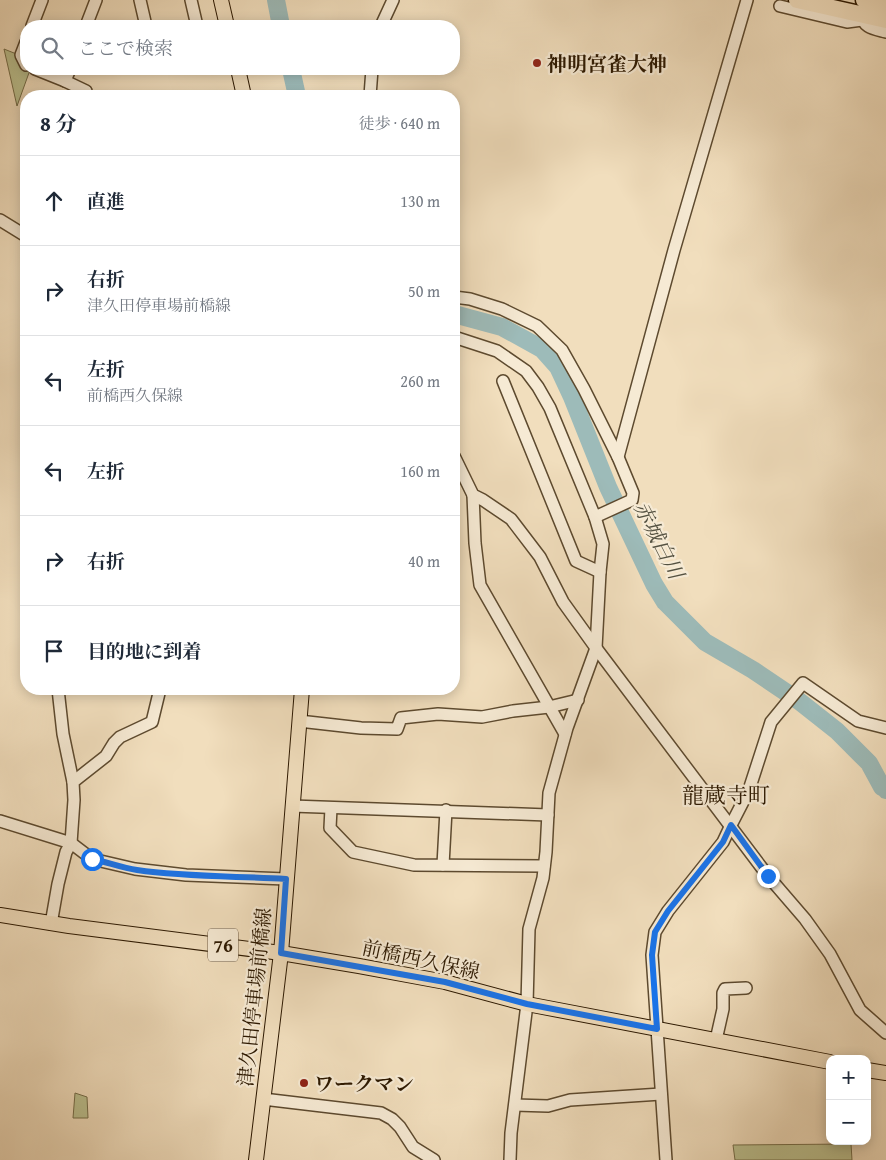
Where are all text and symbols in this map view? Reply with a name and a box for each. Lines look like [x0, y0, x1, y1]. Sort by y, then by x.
search box [20, 20, 460, 75]
icon: search [38, 34, 66, 62]
text: ここで検索 [78, 34, 173, 62]
place label: 神明宮雀大神 [547, 49, 667, 78]
marker: 神明宮雀大神 [531, 57, 543, 69]
text: 8 分 [40, 108, 77, 139]
text: 徒歩 · 640 m [359, 111, 440, 135]
icon: ahead [40, 187, 68, 215]
text: 直進 [87, 187, 125, 215]
text: 130 m [400, 189, 440, 213]
text: 右折 [87, 265, 125, 293]
icon: right [40, 277, 68, 305]
text: 50 m [408, 279, 440, 303]
text: 津久田停車場前橋線 [87, 293, 231, 317]
text: 左折 [87, 355, 125, 383]
icon: left [40, 367, 68, 395]
text: 260 m [400, 369, 440, 393]
text: 前橋西久保線 [87, 383, 183, 407]
icon: left [40, 457, 68, 485]
text: 左折 [87, 457, 125, 485]
text: 160 m [400, 459, 440, 483]
water label: 赤城白川 [626, 496, 693, 586]
icon: right [40, 547, 68, 575]
text: 右折 [87, 547, 125, 575]
text: 40 m [408, 549, 440, 573]
icon: arrive [40, 637, 68, 665]
text: 目的地に到着 [87, 637, 201, 665]
district label: 龍蔵寺町 [682, 779, 770, 811]
route start [81, 848, 104, 871]
route end [757, 865, 780, 888]
street label: 津久田停車場前橋線 [230, 906, 278, 1088]
road number: 76 [208, 928, 238, 962]
street label: 前橋西久保線 [359, 932, 483, 986]
map controls [826, 1055, 871, 1145]
button: + [826, 1055, 871, 1100]
place label: ワークマン [314, 1069, 414, 1098]
marker: ワークマン [298, 1077, 310, 1089]
button: − [826, 1100, 871, 1145]

